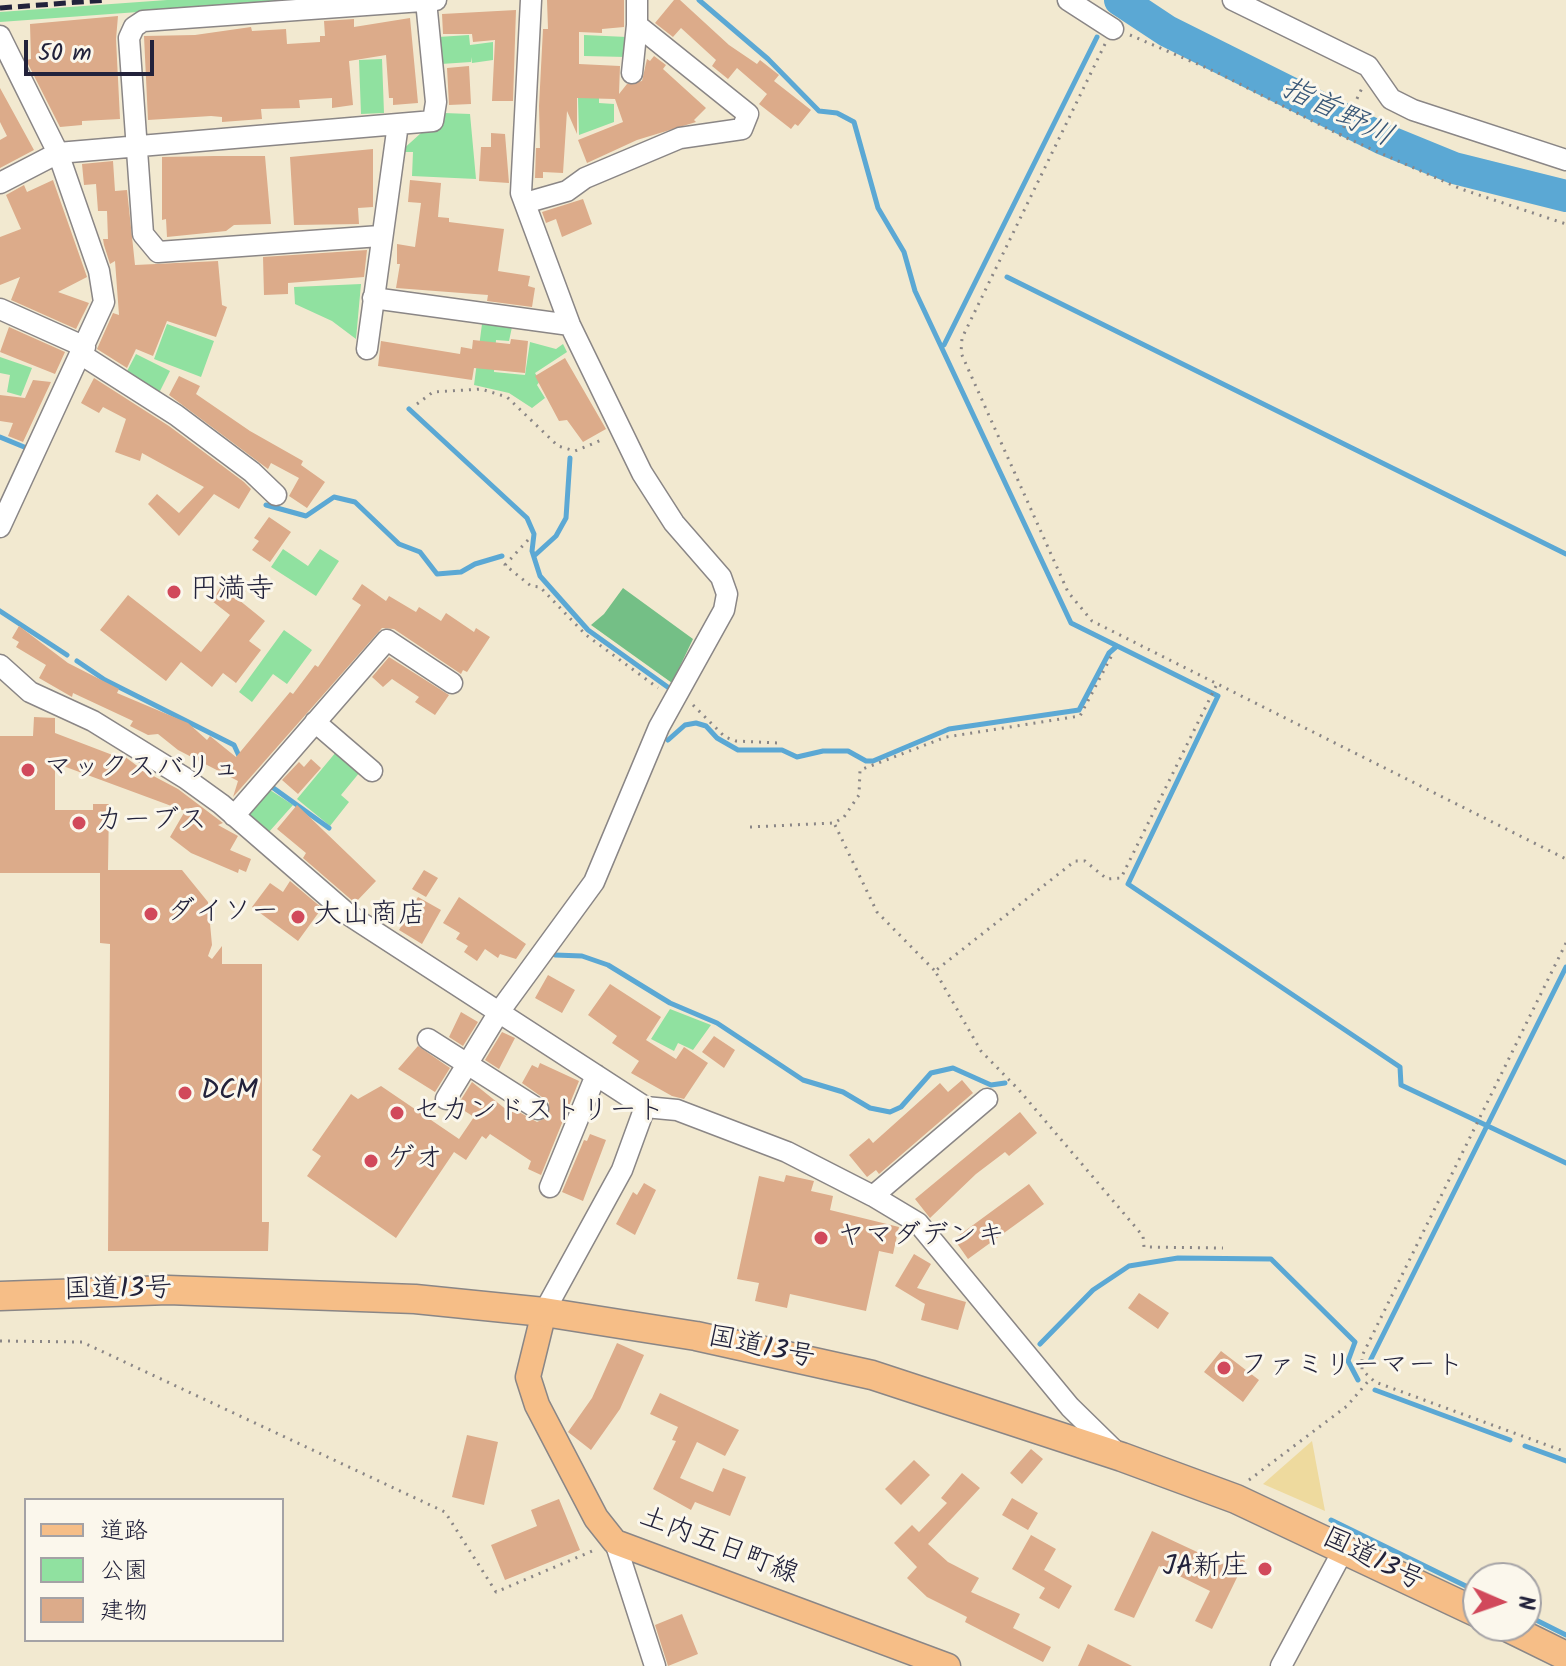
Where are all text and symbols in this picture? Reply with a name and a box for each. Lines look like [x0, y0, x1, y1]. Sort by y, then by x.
scale bar [28, 24, 158, 74]
text: 50 m [38, 34, 92, 73]
water label: 指首野川 [1274, 73, 1398, 157]
place label: 円満寺 [190, 575, 274, 609]
marker: 円満寺 [165, 583, 183, 601]
place label: マックスバリュ [44, 753, 240, 787]
marker: マックスバリュ [19, 761, 37, 779]
place label: カーブス [95, 806, 207, 840]
marker: カーブス [70, 814, 88, 832]
place label: ダイソー [167, 897, 279, 931]
place label: 大山商店 [314, 900, 426, 934]
marker: ダイソー [142, 905, 160, 923]
marker: 大山商店 [289, 908, 307, 926]
place label: DCM [201, 1076, 258, 1110]
marker: DCM [176, 1084, 194, 1102]
place label: セカンドストリート [413, 1096, 665, 1130]
marker: セカンドストリート [388, 1104, 406, 1122]
place label: ゲオ [387, 1144, 443, 1178]
marker: ゲオ [362, 1152, 380, 1170]
place label: ヤマダデンキ [837, 1221, 1005, 1255]
marker: ヤマダデンキ [812, 1229, 830, 1247]
street label: 国道13号 [63, 1274, 173, 1310]
street label: 国道13号 [704, 1322, 818, 1378]
place label: ファミリーマート [1240, 1351, 1464, 1385]
marker: ファミリーマート [1215, 1359, 1233, 1377]
legend [24, 1498, 284, 1642]
street label: 土内五日町線 [634, 1502, 802, 1594]
text: 道路 [100, 1512, 148, 1551]
street label: 国道13号 [1316, 1523, 1428, 1601]
text: 公園 [100, 1552, 148, 1591]
place label: JA新庄 [1163, 1552, 1249, 1586]
marker: JA新庄 [1256, 1560, 1274, 1578]
north arrow [1462, 1562, 1542, 1642]
text: 建物 [100, 1592, 148, 1631]
text: N [1507, 1595, 1542, 1610]

